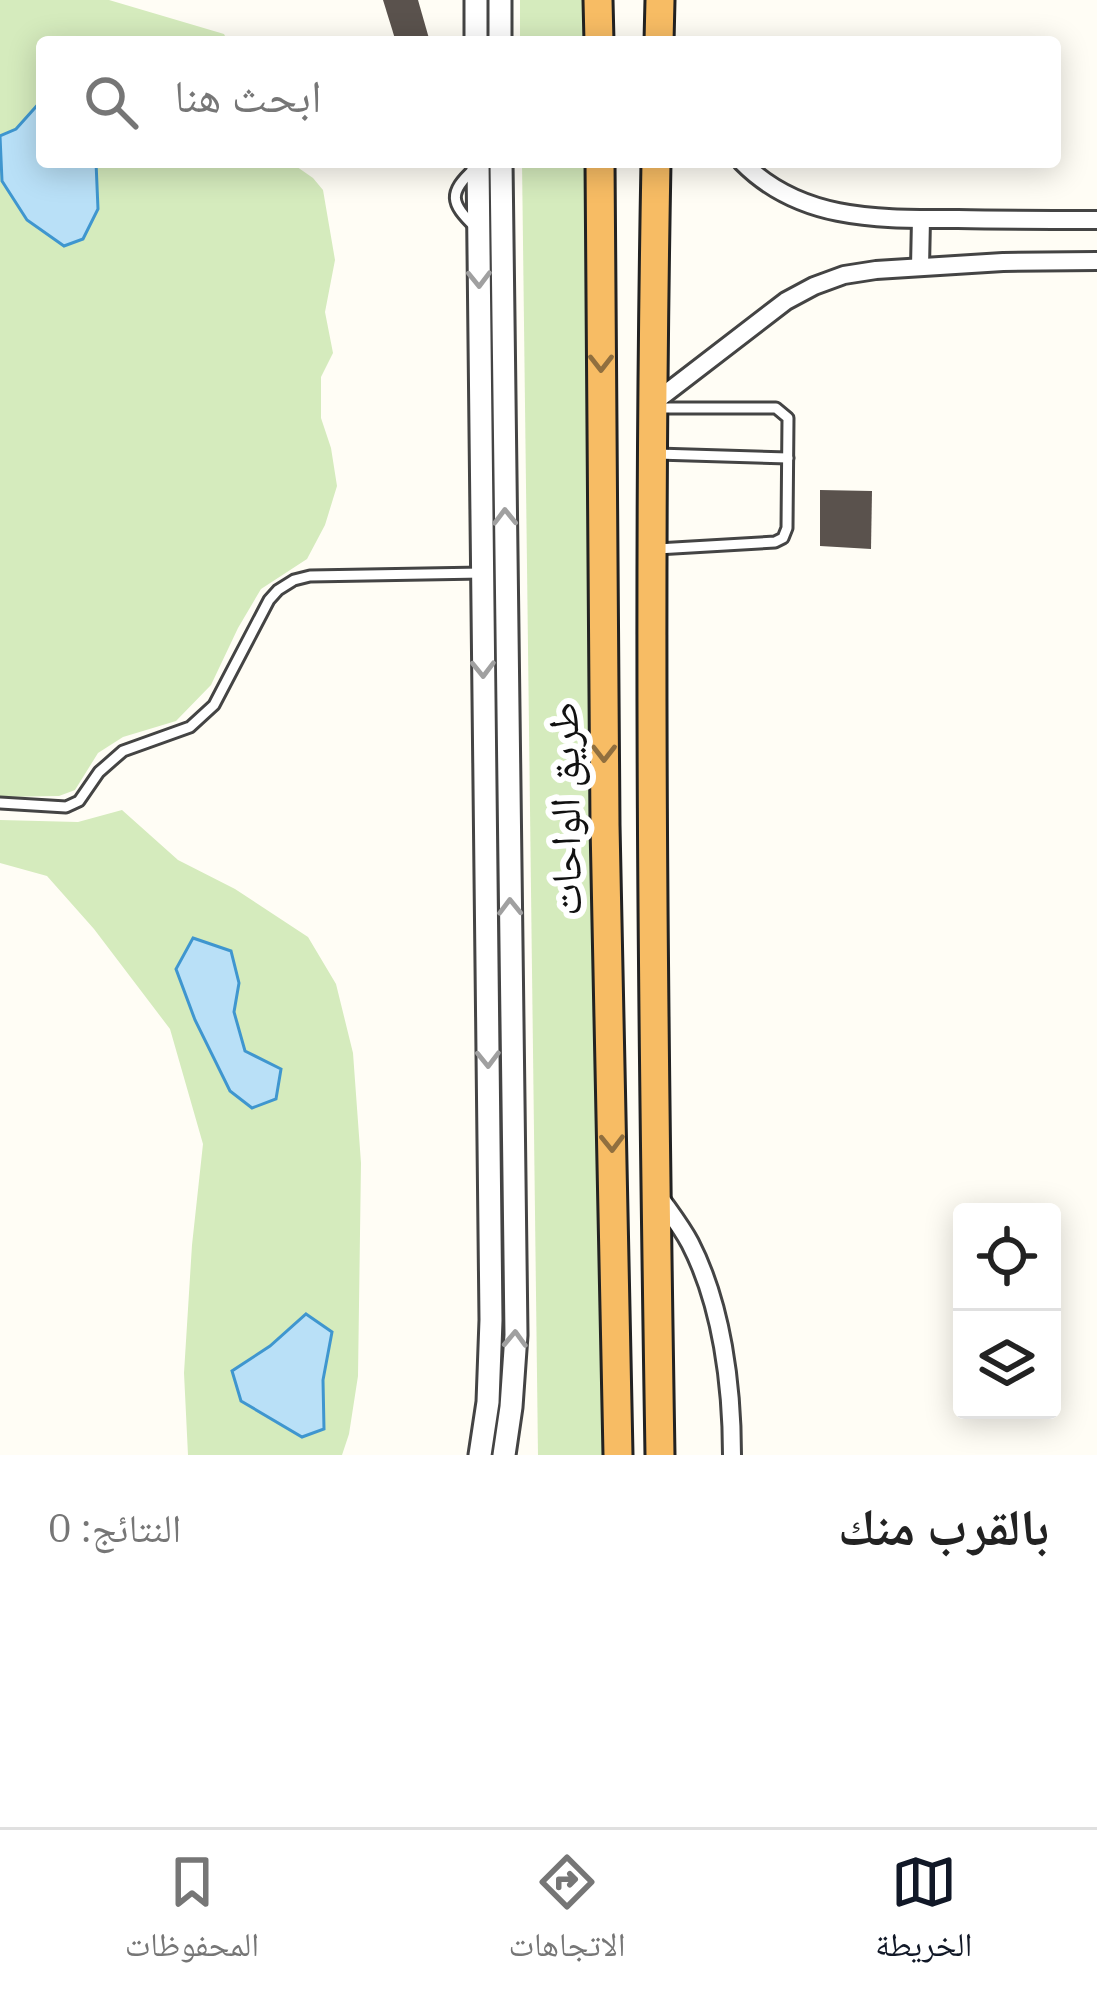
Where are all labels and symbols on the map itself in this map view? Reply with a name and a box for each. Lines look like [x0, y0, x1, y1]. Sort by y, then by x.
one-way arrow [466, 271, 492, 289]
one-way arrow [588, 355, 614, 373]
one-way arrow [492, 507, 518, 526]
one-way arrow [470, 661, 496, 679]
street label: طريق الواحات [535, 701, 593, 917]
one-way arrow [591, 744, 617, 763]
one-way arrow [498, 897, 524, 916]
one-way arrow [474, 1050, 500, 1069]
one-way arrow [598, 1134, 624, 1153]
one-way arrow [502, 1329, 528, 1348]

